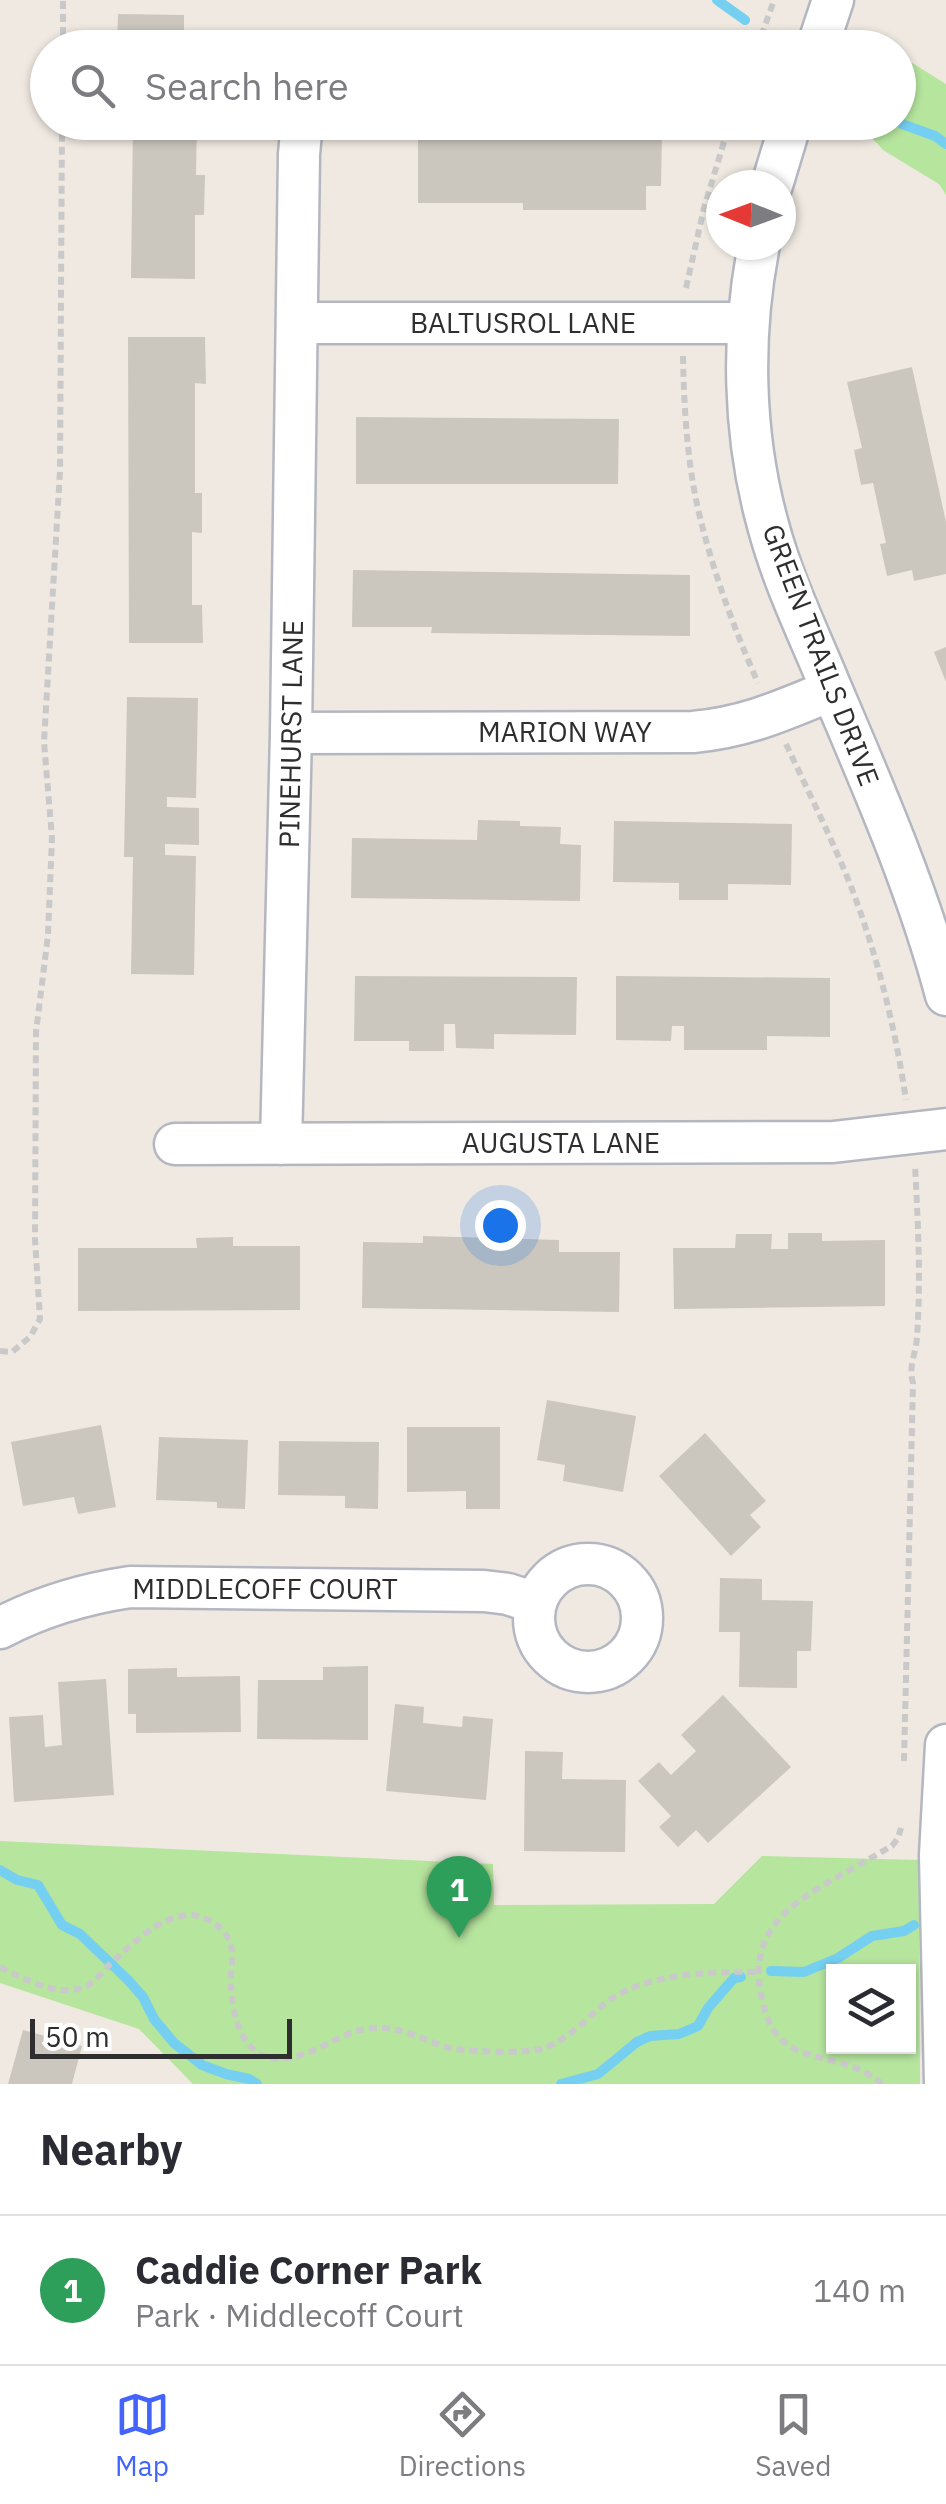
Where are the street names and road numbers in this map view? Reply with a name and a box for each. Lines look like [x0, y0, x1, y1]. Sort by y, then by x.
street label: BALTUSROL LANE [410, 304, 636, 341]
street label: GREEN TRAILS DRIVE [754, 519, 889, 791]
street label: PINEHURST LANE [270, 620, 311, 848]
street label: MARION WAY [478, 713, 652, 750]
street label: AUGUSTA LANE [462, 1124, 660, 1161]
street label: MIDDLECOFF COURT [132, 1570, 398, 1607]

